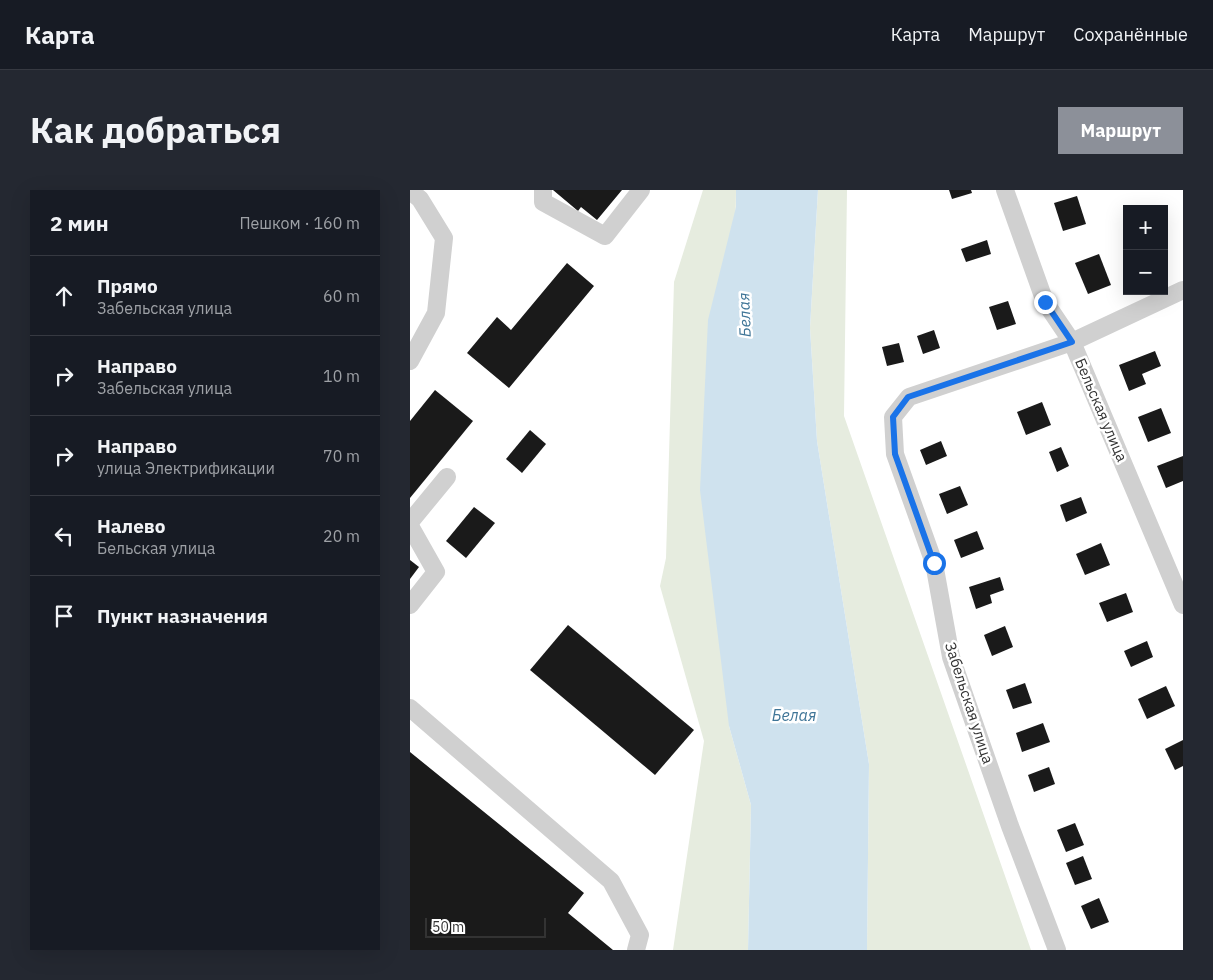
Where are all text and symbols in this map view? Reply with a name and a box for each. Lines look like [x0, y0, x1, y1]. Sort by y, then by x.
text: Карта [25, 19, 95, 51]
text: Карта [891, 23, 940, 46]
text: Маршрут [968, 23, 1045, 46]
text: Сохранённые [1073, 23, 1188, 46]
text: Как добраться [30, 107, 281, 153]
button: Маршрут [1058, 107, 1183, 154]
map controls [1123, 205, 1168, 295]
button: + [1123, 205, 1168, 250]
text: 2 мин [50, 209, 109, 237]
text: Пешком · 160 m [239, 213, 360, 233]
button: − [1123, 250, 1168, 295]
text: Прямо [97, 274, 158, 298]
icon: ahead [50, 282, 78, 310]
text: 60 m [323, 286, 360, 306]
route end [1034, 291, 1057, 314]
water label: Белая [733, 292, 755, 338]
text: Забельская улица [97, 298, 232, 318]
text: Направо [97, 354, 177, 378]
street label: Бельская улица [1071, 355, 1132, 465]
icon: right [50, 362, 78, 390]
text: 10 m [323, 366, 360, 386]
text: Забельская улица [97, 378, 232, 398]
text: Направо [97, 434, 177, 458]
icon: right [50, 442, 78, 470]
text: 70 m [323, 446, 360, 466]
text: улица Электрификации [97, 458, 275, 478]
text: Налево [97, 514, 166, 538]
icon: left [50, 522, 78, 550]
text: 20 m [323, 526, 360, 546]
text: Бельская улица [97, 538, 215, 558]
route start [923, 552, 946, 575]
icon: arrive [50, 602, 78, 630]
text: Пункт назначения [97, 604, 268, 628]
street label: Забельская улица [941, 640, 998, 766]
water label: Белая [772, 705, 816, 725]
scale bar [425, 915, 546, 938]
text: 50 m [432, 918, 464, 936]

